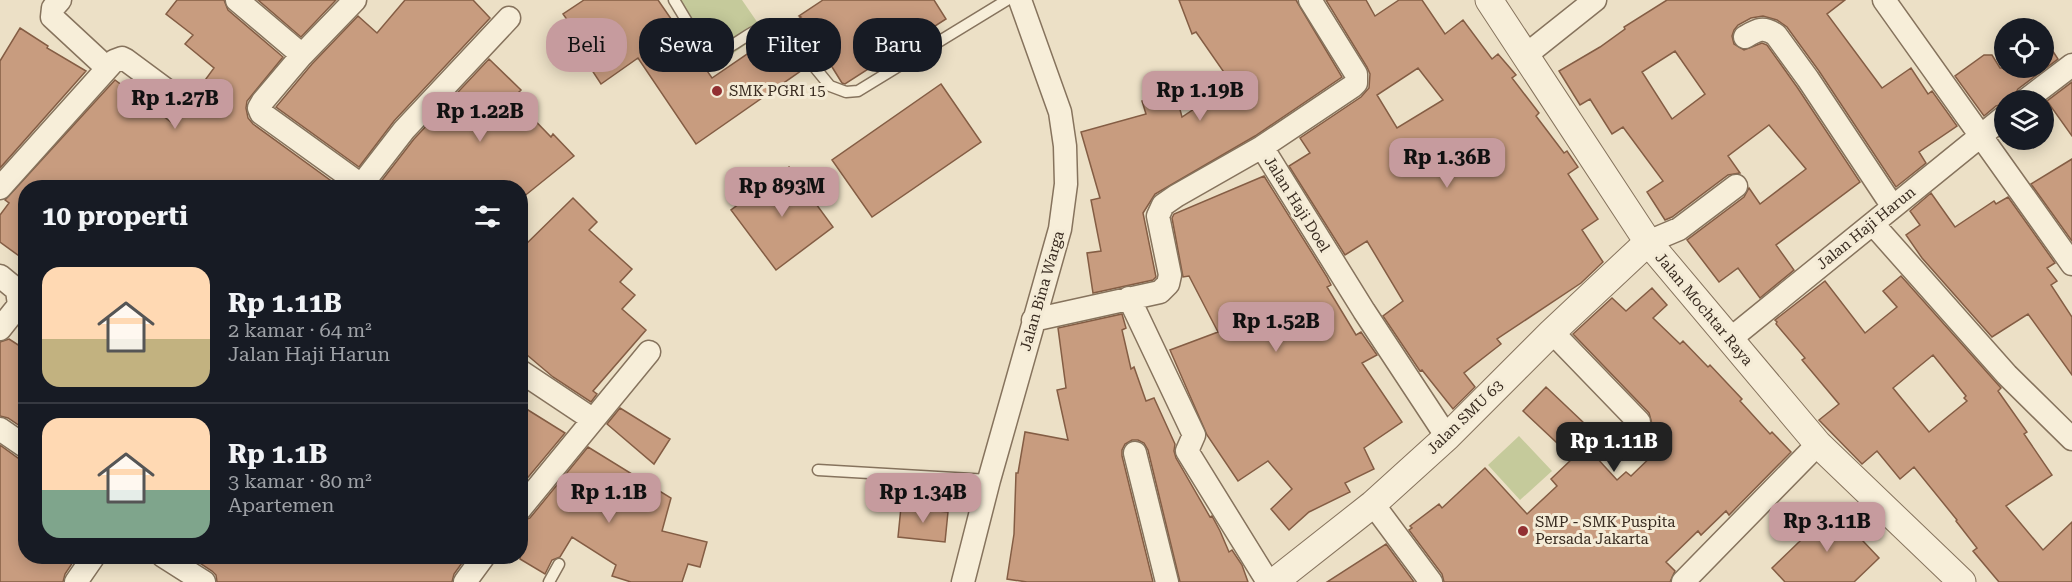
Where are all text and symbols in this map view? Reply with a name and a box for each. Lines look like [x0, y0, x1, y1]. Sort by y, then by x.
chip: Beli [546, 18, 627, 72]
chip: Sewa [639, 18, 734, 72]
chip: Filter [746, 18, 841, 72]
chip: Baru [853, 18, 942, 72]
map controls [1994, 18, 2054, 150]
button: locate [1994, 18, 2054, 78]
pin: Rp 1.19B [1138, 71, 1262, 122]
text: Rp 1.19B [1156, 78, 1244, 102]
pin: Rp 1.27B [113, 79, 237, 130]
place label: SMK PGRI 15 [729, 82, 826, 100]
marker: SMK PGRI 15 [710, 84, 724, 98]
text: Rp 1.27B [131, 86, 219, 110]
button: layers [1994, 90, 2054, 150]
pin: Rp 1.22B [418, 92, 542, 143]
text: Rp 1.22B [436, 99, 524, 123]
pin: Rp 1.36B [1385, 138, 1509, 189]
text: Rp 1.36B [1403, 145, 1491, 169]
street label: Jalan Haji Doel [1260, 153, 1334, 256]
pin: Rp 893M [727, 167, 837, 218]
text: Rp 893M [739, 174, 825, 198]
street label: Jalan Haji Harun [1813, 183, 1919, 273]
icon: filters [471, 200, 504, 233]
text: 10 properti [42, 201, 188, 231]
street label: Jalan Bina Warga [1016, 229, 1068, 353]
street label: Jalan Mochtar Raya [1651, 249, 1757, 369]
text: Rp 1.11B [228, 288, 342, 318]
icon: home [90, 291, 162, 363]
pin: Rp 1.52B [1214, 302, 1338, 353]
text: Rp 1.52B [1232, 309, 1320, 333]
text: 2 kamar · 64 m² [228, 318, 372, 342]
text: Jalan Haji Harun [228, 342, 390, 366]
street label: Jalan SMU 63 [1423, 376, 1507, 458]
pin: Rp 1.11B [1552, 422, 1676, 473]
text: Rp 1.11B [1570, 429, 1658, 453]
text: Rp 1.1B [228, 439, 327, 469]
icon: home [90, 442, 162, 514]
text: 3 kamar · 80 m² [228, 469, 372, 493]
pin: Rp 1.1B [554, 473, 664, 524]
pin: Rp 1.34B [861, 473, 985, 524]
text: Rp 1.1B [571, 480, 647, 504]
text: Rp 1.34B [879, 480, 967, 504]
text: Apartemen [228, 493, 334, 517]
pin: Rp 3.11B [1765, 502, 1889, 553]
text: Rp 3.11B [1783, 509, 1871, 533]
place label: SMP - SMK Puspita Persada Jakarta [1535, 513, 1675, 548]
marker: SMP - SMK Puspita Persada Jakarta [1516, 524, 1530, 538]

